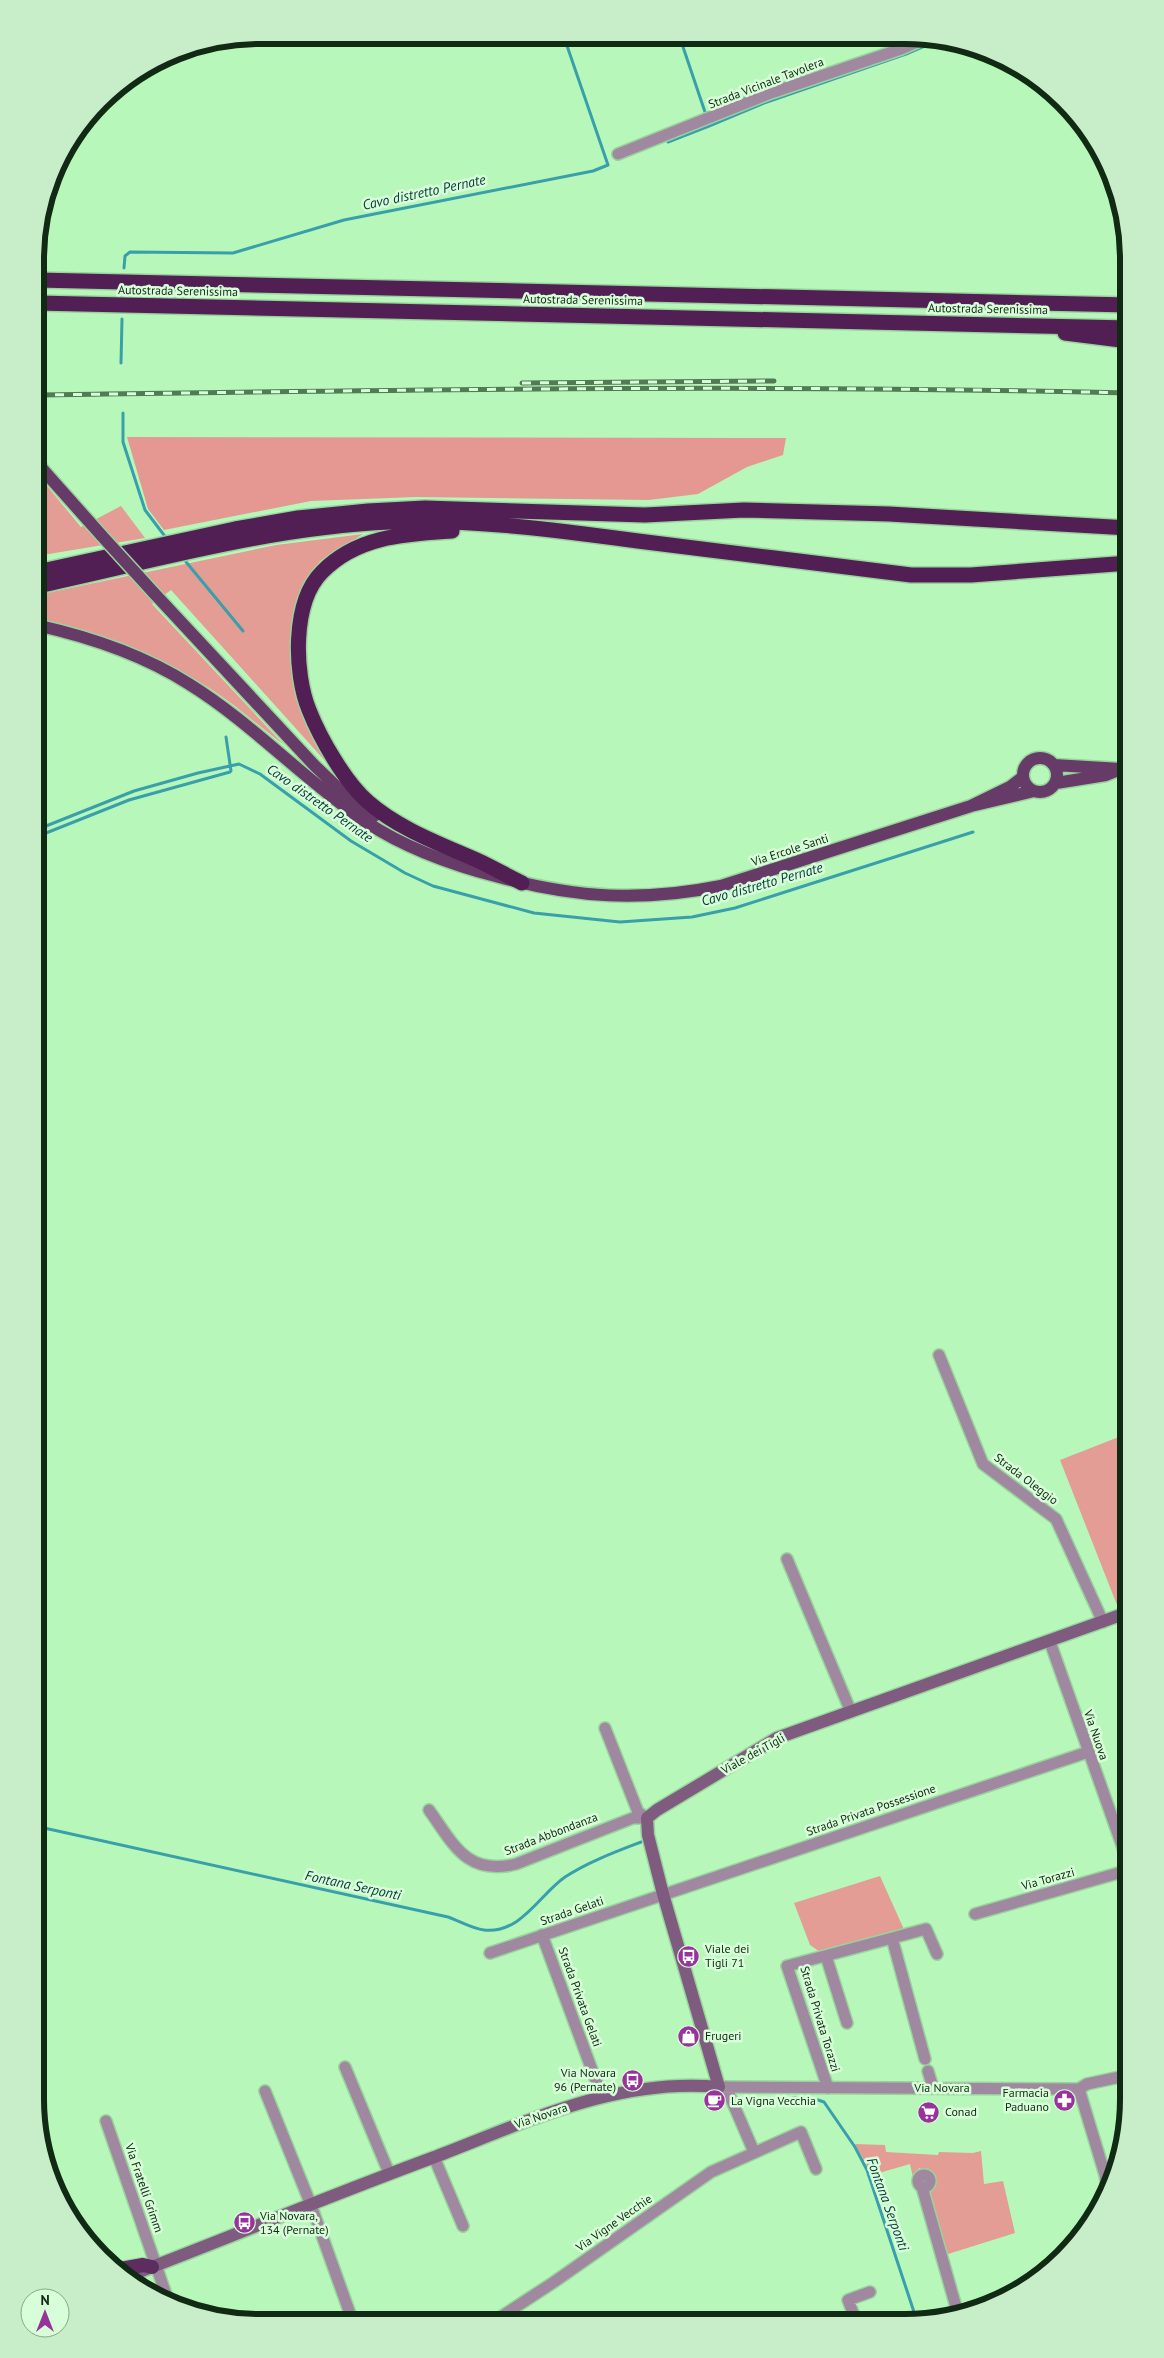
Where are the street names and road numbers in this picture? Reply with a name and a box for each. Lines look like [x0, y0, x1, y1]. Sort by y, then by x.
street label: Strada Vicinale Tavolera [706, 54, 826, 111]
street label: Autostrada Serenissima [118, 282, 238, 299]
street label: Autostrada Serenissima [523, 291, 643, 308]
street label: Autostrada Serenissima [928, 300, 1048, 317]
street label: Via Ercole Santi [748, 830, 830, 869]
street label: Strada Oleggio [991, 1450, 1061, 1508]
street label: Via Nuova [1081, 1707, 1112, 1762]
street label: Viale dei Tigli [717, 1730, 787, 1778]
street label: Strada Privata Possessione [804, 1780, 938, 1839]
street label: Strada Abbondanza [502, 1809, 600, 1858]
street label: Via Torazzi [1019, 1864, 1076, 1893]
street label: Strada Gelati [538, 1893, 606, 1928]
street label: Strada Privata Gelati [555, 1945, 605, 2049]
street label: Strada Privata Torazzi [797, 1964, 844, 2074]
street label: Via Novara [913, 2080, 970, 2095]
street label: Via Novara [511, 2099, 569, 2132]
street label: Via Fratelli Grimm [122, 2140, 167, 2234]
street label: Via Vigne Vecchie [572, 2191, 655, 2255]

